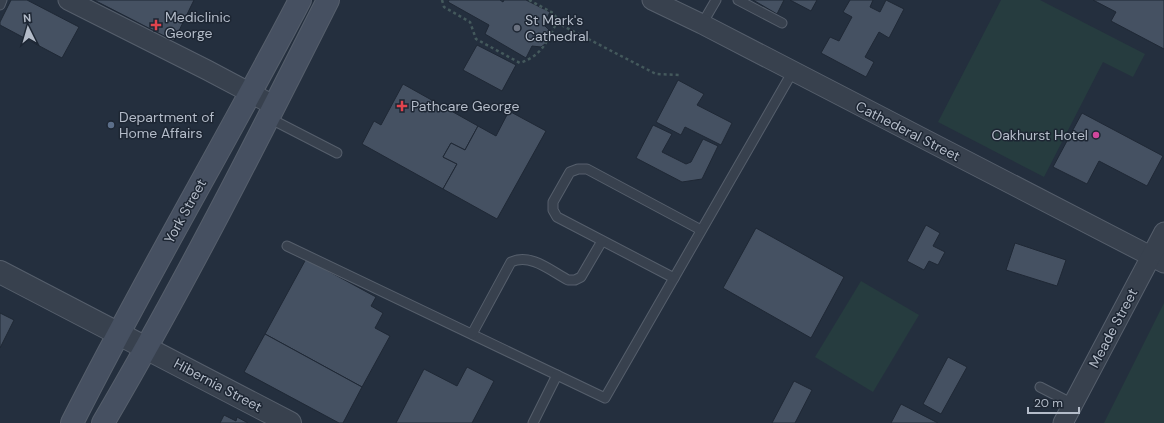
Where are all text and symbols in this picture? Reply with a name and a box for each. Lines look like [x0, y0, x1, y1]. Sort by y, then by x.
north arrow [8, 8, 48, 48]
place label: Mediclinic George [165, 8, 231, 42]
text: N [23, 11, 32, 25]
place label: St Mark's Cathedral [525, 11, 589, 45]
marker: Mediclinic George [150, 19, 162, 31]
marker: St Mark's Cathedral [512, 23, 522, 33]
place label: Pathcare George [411, 97, 519, 115]
street label: Cathederal Street [853, 97, 963, 165]
marker: Pathcare George [396, 100, 408, 112]
place label: Department of Home Affairs [119, 108, 215, 142]
marker: Department of Home Affairs [106, 120, 116, 130]
place label: Oakhurst Hotel [991, 126, 1088, 144]
marker: Oakhurst Hotel [1091, 130, 1101, 140]
street label: York Street [160, 176, 210, 246]
street label: Meade Street [1085, 285, 1141, 371]
street label: Hibernia Street [171, 354, 265, 416]
scale bar [1028, 389, 1079, 415]
text: 20 m [1034, 395, 1063, 411]

